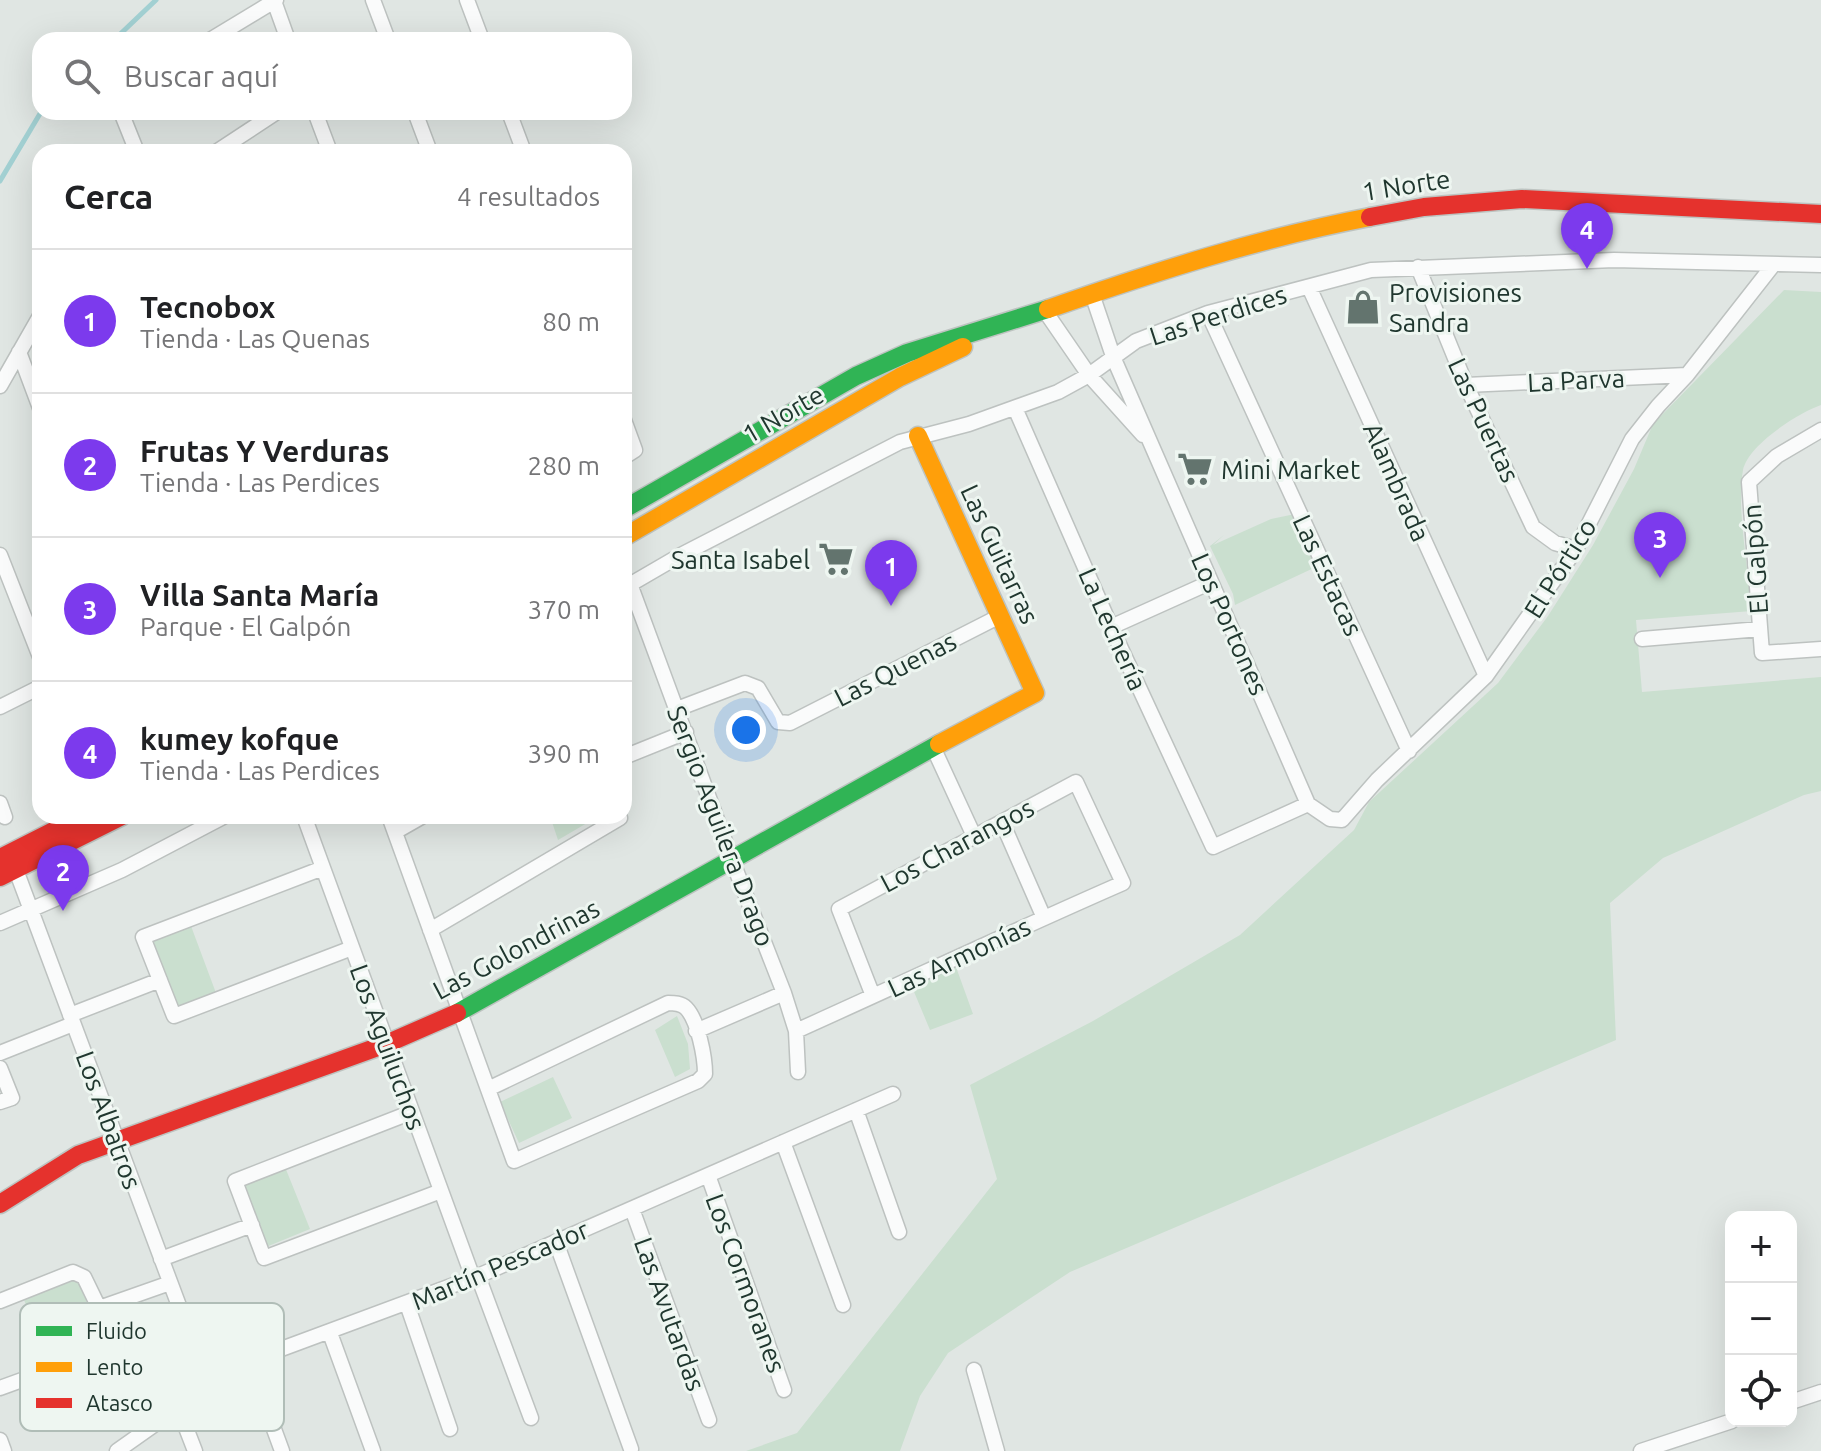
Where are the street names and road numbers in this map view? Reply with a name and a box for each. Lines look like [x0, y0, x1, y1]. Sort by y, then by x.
street label: 1 Norte [1360, 164, 1452, 206]
street label: Las Perdices [1146, 279, 1290, 351]
street label: Las Puertas [1443, 353, 1525, 487]
street label: La Parva [1526, 363, 1626, 397]
street label: 1 Norte [737, 379, 829, 449]
street label: Alambrada [1358, 418, 1436, 546]
street label: Las Guitarras [955, 480, 1045, 628]
street label: El Galpón [1737, 503, 1773, 615]
street label: Las Estacas [1287, 510, 1369, 640]
street label: El Pórtico [1518, 513, 1602, 623]
street label: Los Portones [1186, 549, 1274, 699]
street label: La Lechería [1073, 563, 1153, 695]
street label: Las Quenas [829, 626, 961, 712]
street label: Sergio Aguilera Drago [662, 702, 780, 950]
street label: Los Charangos [875, 792, 1039, 898]
street label: Las Golondrinas [428, 893, 604, 1005]
street label: Las Armonías [883, 911, 1035, 1003]
street label: Los Aguiluchos [345, 960, 431, 1134]
street label: Los Albatros [71, 1047, 147, 1193]
street label: Los Cormoranes [700, 1190, 792, 1376]
street label: Martín Pescador [407, 1215, 593, 1315]
street label: Las Avutardas [629, 1233, 711, 1395]

